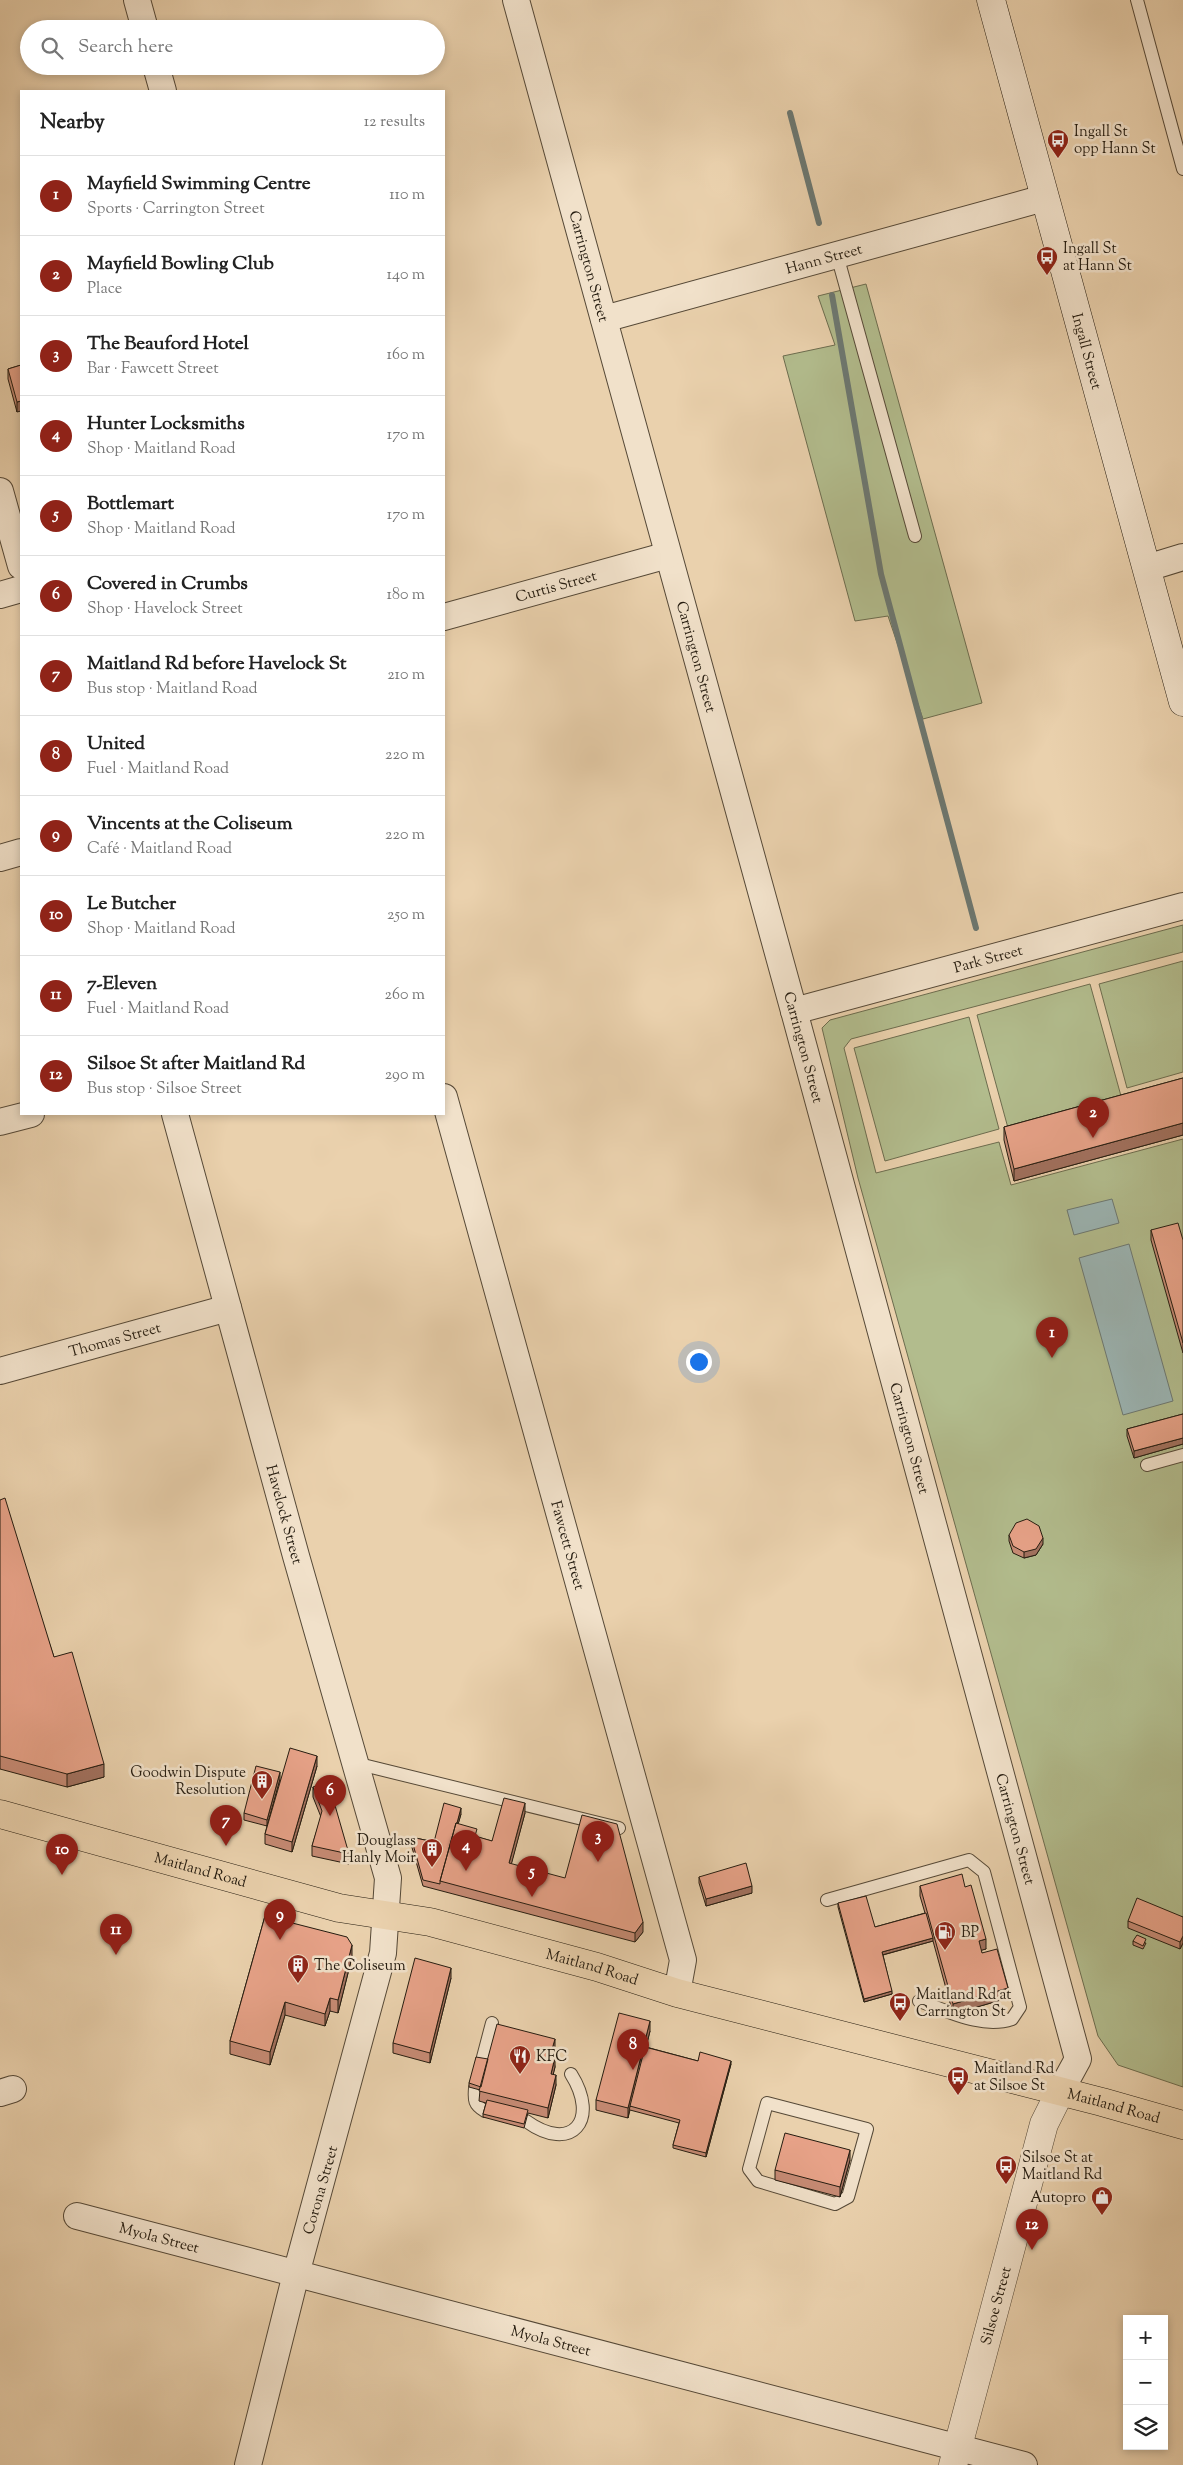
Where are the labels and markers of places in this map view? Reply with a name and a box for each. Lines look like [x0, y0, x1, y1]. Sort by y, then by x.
place label: Ingall St opp Hann St [1074, 122, 1156, 160]
bus stop icon: Ingall St opp Hann St [1046, 128, 1070, 159]
place label: Ingall St at Hann St [1063, 239, 1132, 277]
bus stop icon: Ingall St at Hann St [1035, 245, 1059, 276]
pin: 2 [1077, 1097, 1109, 1138]
pin: 1 [1036, 1317, 1068, 1358]
place label: Goodwin Dispute Resolution [130, 1763, 246, 1801]
building icon: Goodwin Dispute Resolution [250, 1769, 274, 1800]
pin: 6 [314, 1775, 346, 1816]
pin: 7 [210, 1805, 242, 1846]
pin: 3 [582, 1821, 614, 1862]
pin: 4 [450, 1830, 482, 1871]
place label: Douglass Hanly Moir [342, 1831, 416, 1869]
pin: 10 [46, 1834, 78, 1875]
building icon: Douglass Hanly Moir [420, 1837, 444, 1868]
pin: 5 [516, 1856, 548, 1897]
pin: 9 [264, 1899, 296, 1940]
pin: 11 [100, 1914, 132, 1955]
fuel station icon: BP [933, 1920, 957, 1951]
place label: BP [961, 1923, 979, 1944]
building icon: The Coliseum [286, 1953, 310, 1984]
place label: The Coliseum [314, 1956, 406, 1977]
place label: Maitland Rd at Carrington St [916, 1985, 1011, 2023]
bus stop icon: Maitland Rd at Carrington St [888, 1991, 912, 2022]
pin: 8 [617, 2029, 649, 2070]
restaurant icon: KFC [508, 2044, 532, 2075]
place label: KFC [536, 2047, 567, 2068]
place label: Maitland Rd at Silsoe St [974, 2059, 1055, 2097]
bus stop icon: Maitland Rd at Silsoe St [946, 2065, 970, 2096]
place label: Silsoe St at Maitland Rd [1022, 2148, 1103, 2186]
bus stop icon: Silsoe St at Maitland Rd [994, 2154, 1018, 2185]
shop icon: Autopro [1090, 2185, 1114, 2216]
place label: Autopro [1030, 2188, 1086, 2209]
pin: 12 [1016, 2209, 1048, 2250]

